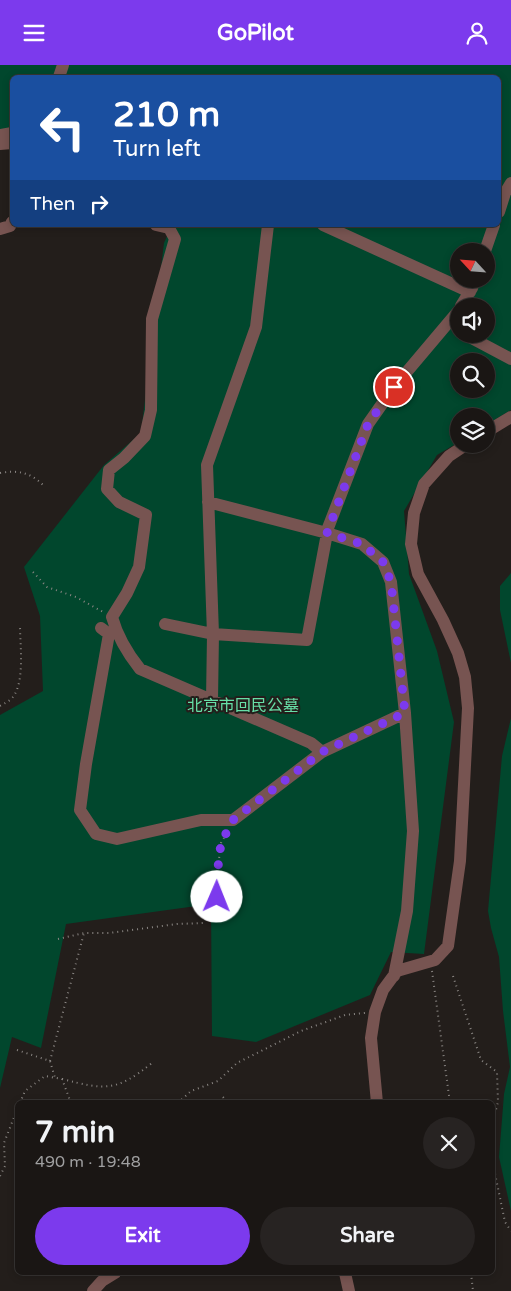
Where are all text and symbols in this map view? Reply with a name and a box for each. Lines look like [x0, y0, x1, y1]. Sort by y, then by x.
icon: menu [20, 19, 48, 47]
icon: person [463, 19, 491, 47]
text: GoPilot [217, 20, 294, 46]
text: 210 m [113, 94, 220, 136]
icon: left [30, 95, 95, 160]
text: Turn left [113, 136, 201, 162]
icon: right [85, 190, 113, 218]
text: Then [30, 193, 75, 215]
north arrow [450, 243, 495, 287]
map controls [450, 243, 495, 453]
button: sound [450, 298, 495, 343]
button: search [450, 353, 495, 398]
pin [373, 366, 415, 408]
icon: arrive [380, 373, 408, 401]
button: layers [450, 408, 495, 453]
park label: 北京市回民公墓 [187, 696, 299, 716]
position arrow [190, 870, 242, 922]
text: 7 min [35, 1114, 115, 1151]
button: close [423, 1117, 475, 1169]
text: 490 m · 19:48 [35, 1152, 141, 1172]
button: Exit [35, 1207, 250, 1265]
button: Share [260, 1207, 475, 1265]

